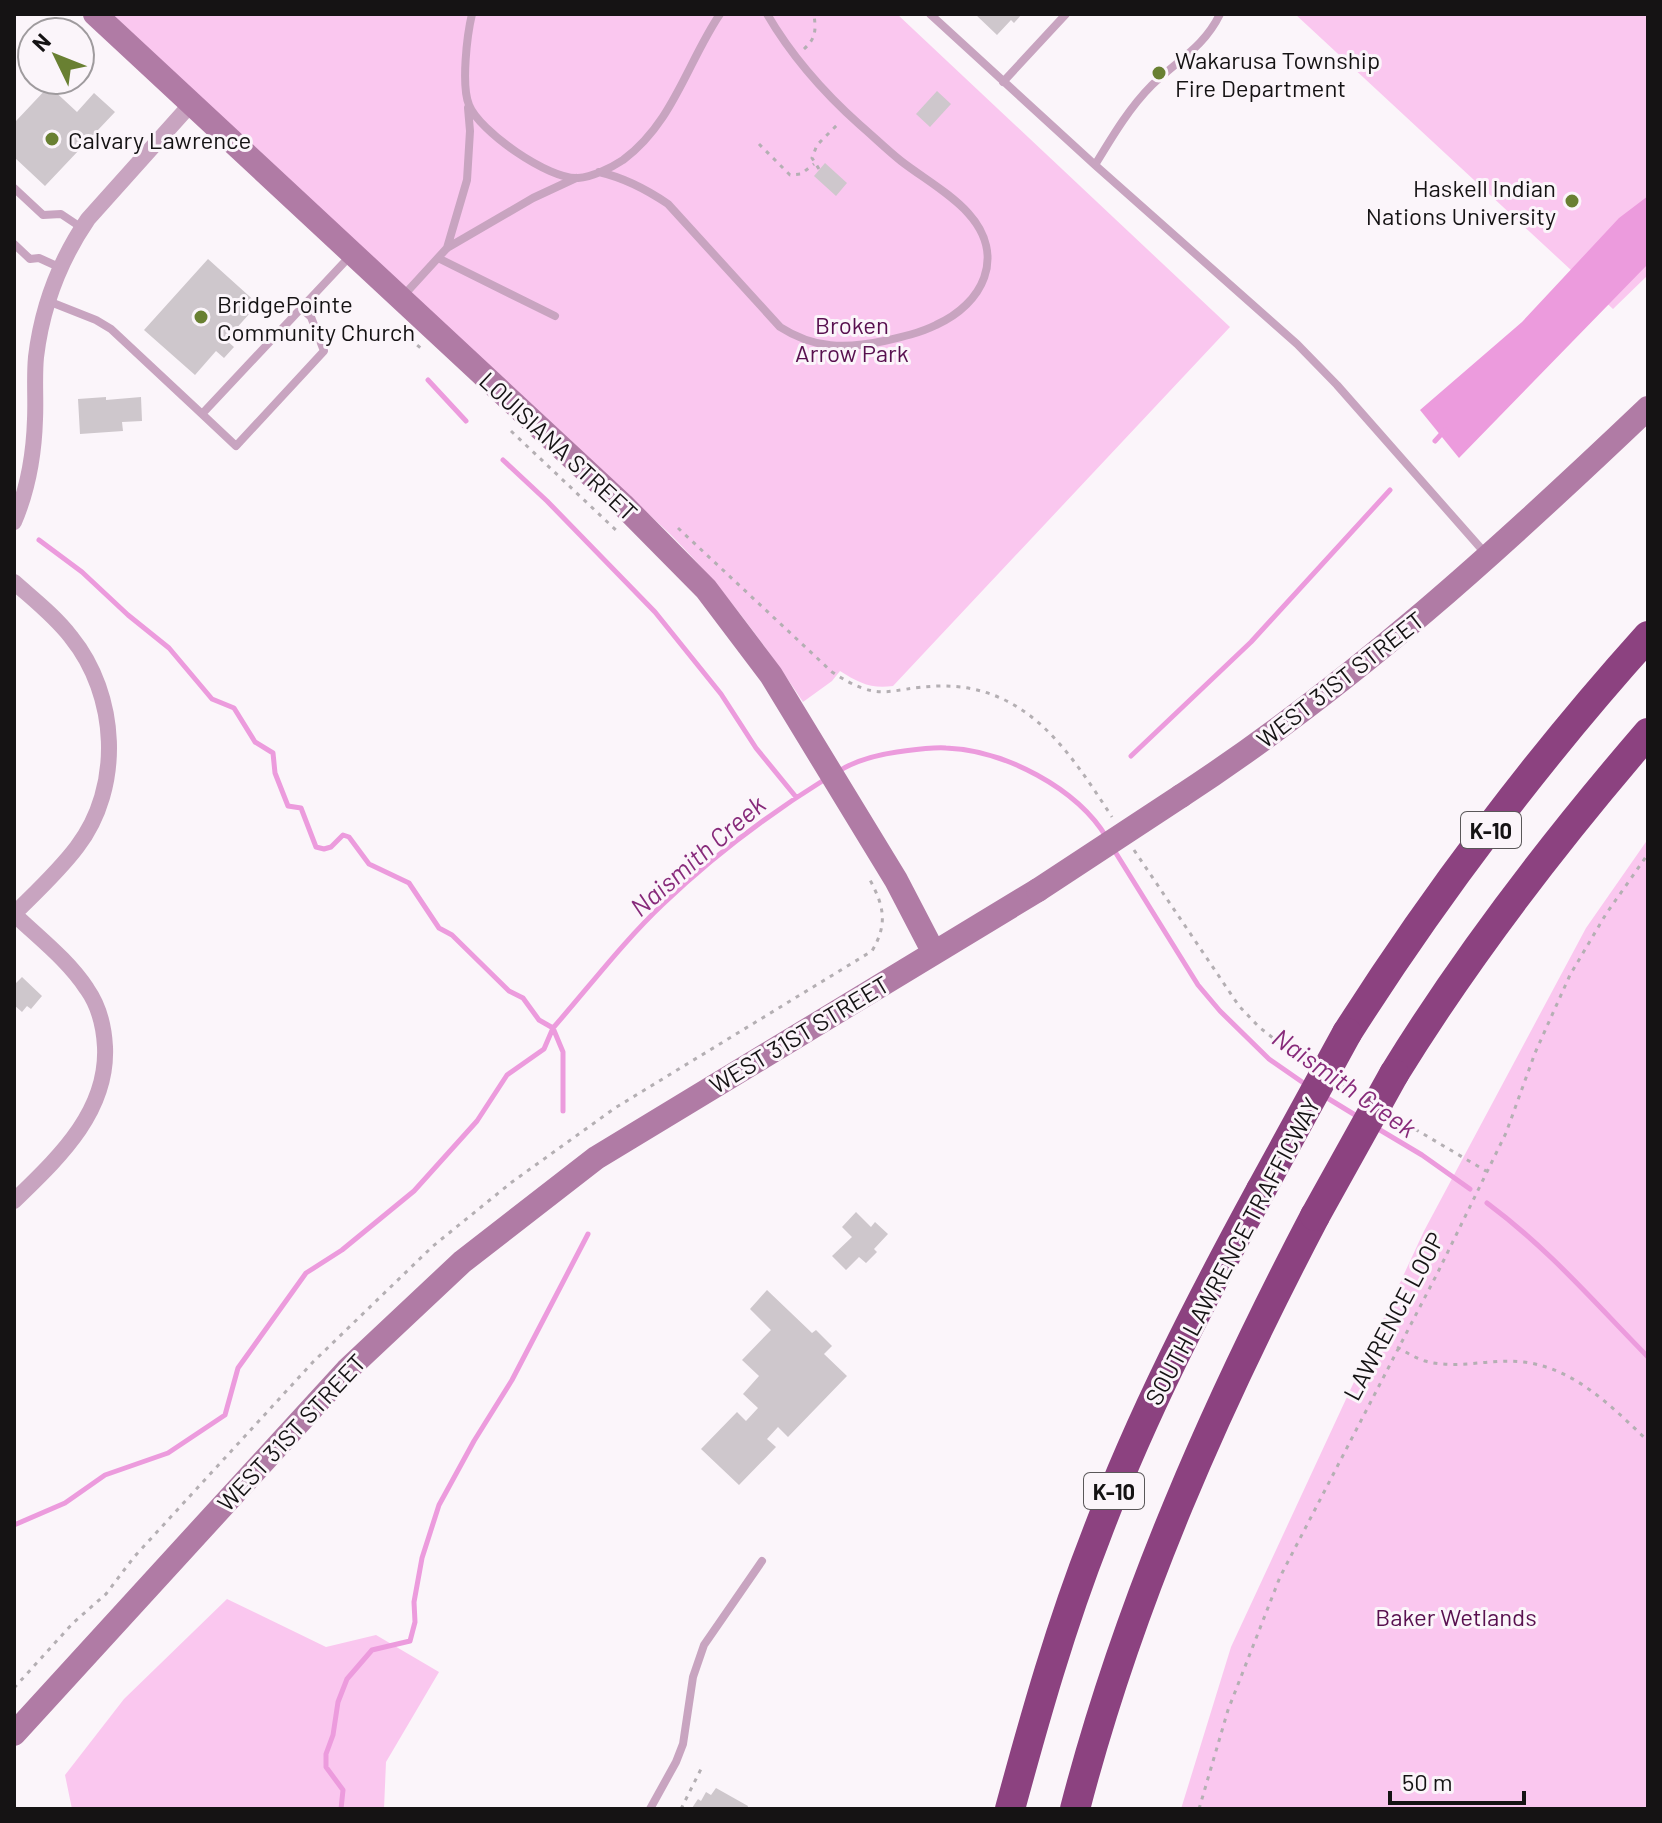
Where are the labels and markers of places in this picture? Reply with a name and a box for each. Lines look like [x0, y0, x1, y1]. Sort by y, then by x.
place label: Wakarusa Township Fire Department [1175, 45, 1380, 102]
marker: Wakarusa Township Fire Department [1150, 64, 1168, 82]
place label: Calvary Lawrence [68, 125, 251, 154]
marker: Calvary Lawrence [43, 130, 61, 148]
place label: Haskell Indian Nations University [1366, 173, 1556, 230]
marker: Haskell Indian Nations University [1563, 192, 1581, 210]
place label: BridgePointe Community Church [217, 289, 415, 346]
marker: BridgePointe Community Church [192, 308, 210, 326]

